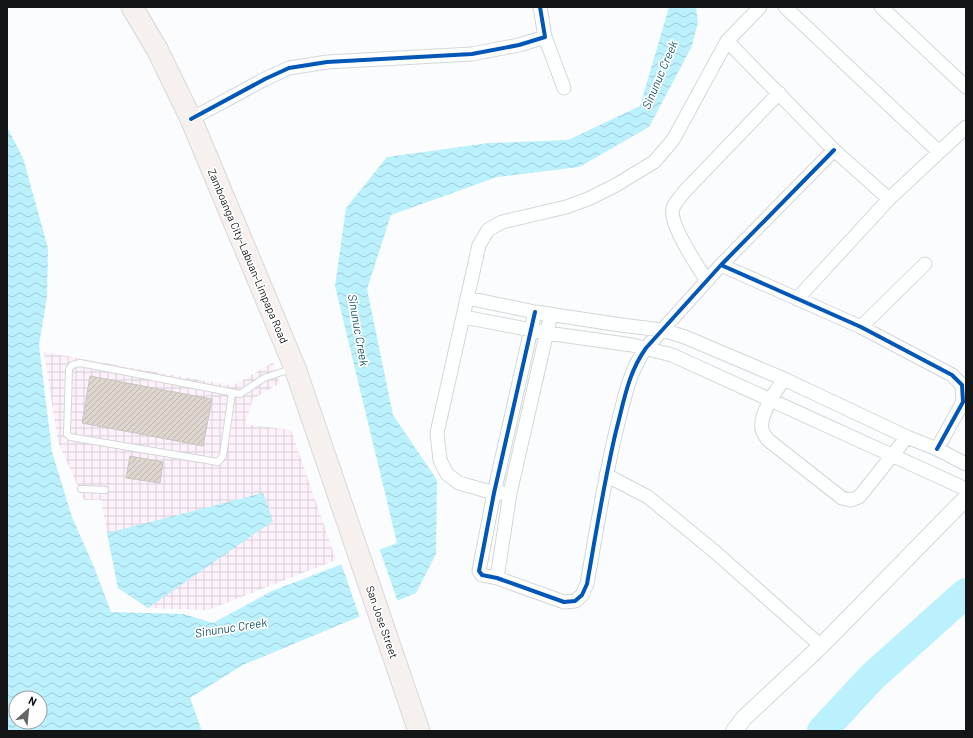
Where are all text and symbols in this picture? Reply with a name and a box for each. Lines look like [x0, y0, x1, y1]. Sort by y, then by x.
water label: Sinunuc Creek [638, 38, 680, 111]
street label: Zamboanga City-Labuan-Limpapa Road [206, 167, 291, 345]
water label: Sinunuc Creek [346, 293, 372, 367]
street label: San Jose Street [364, 584, 401, 660]
water label: Sinunuc Creek [194, 614, 268, 640]
north arrow [8, 690, 48, 730]
text: N [27, 693, 39, 708]

